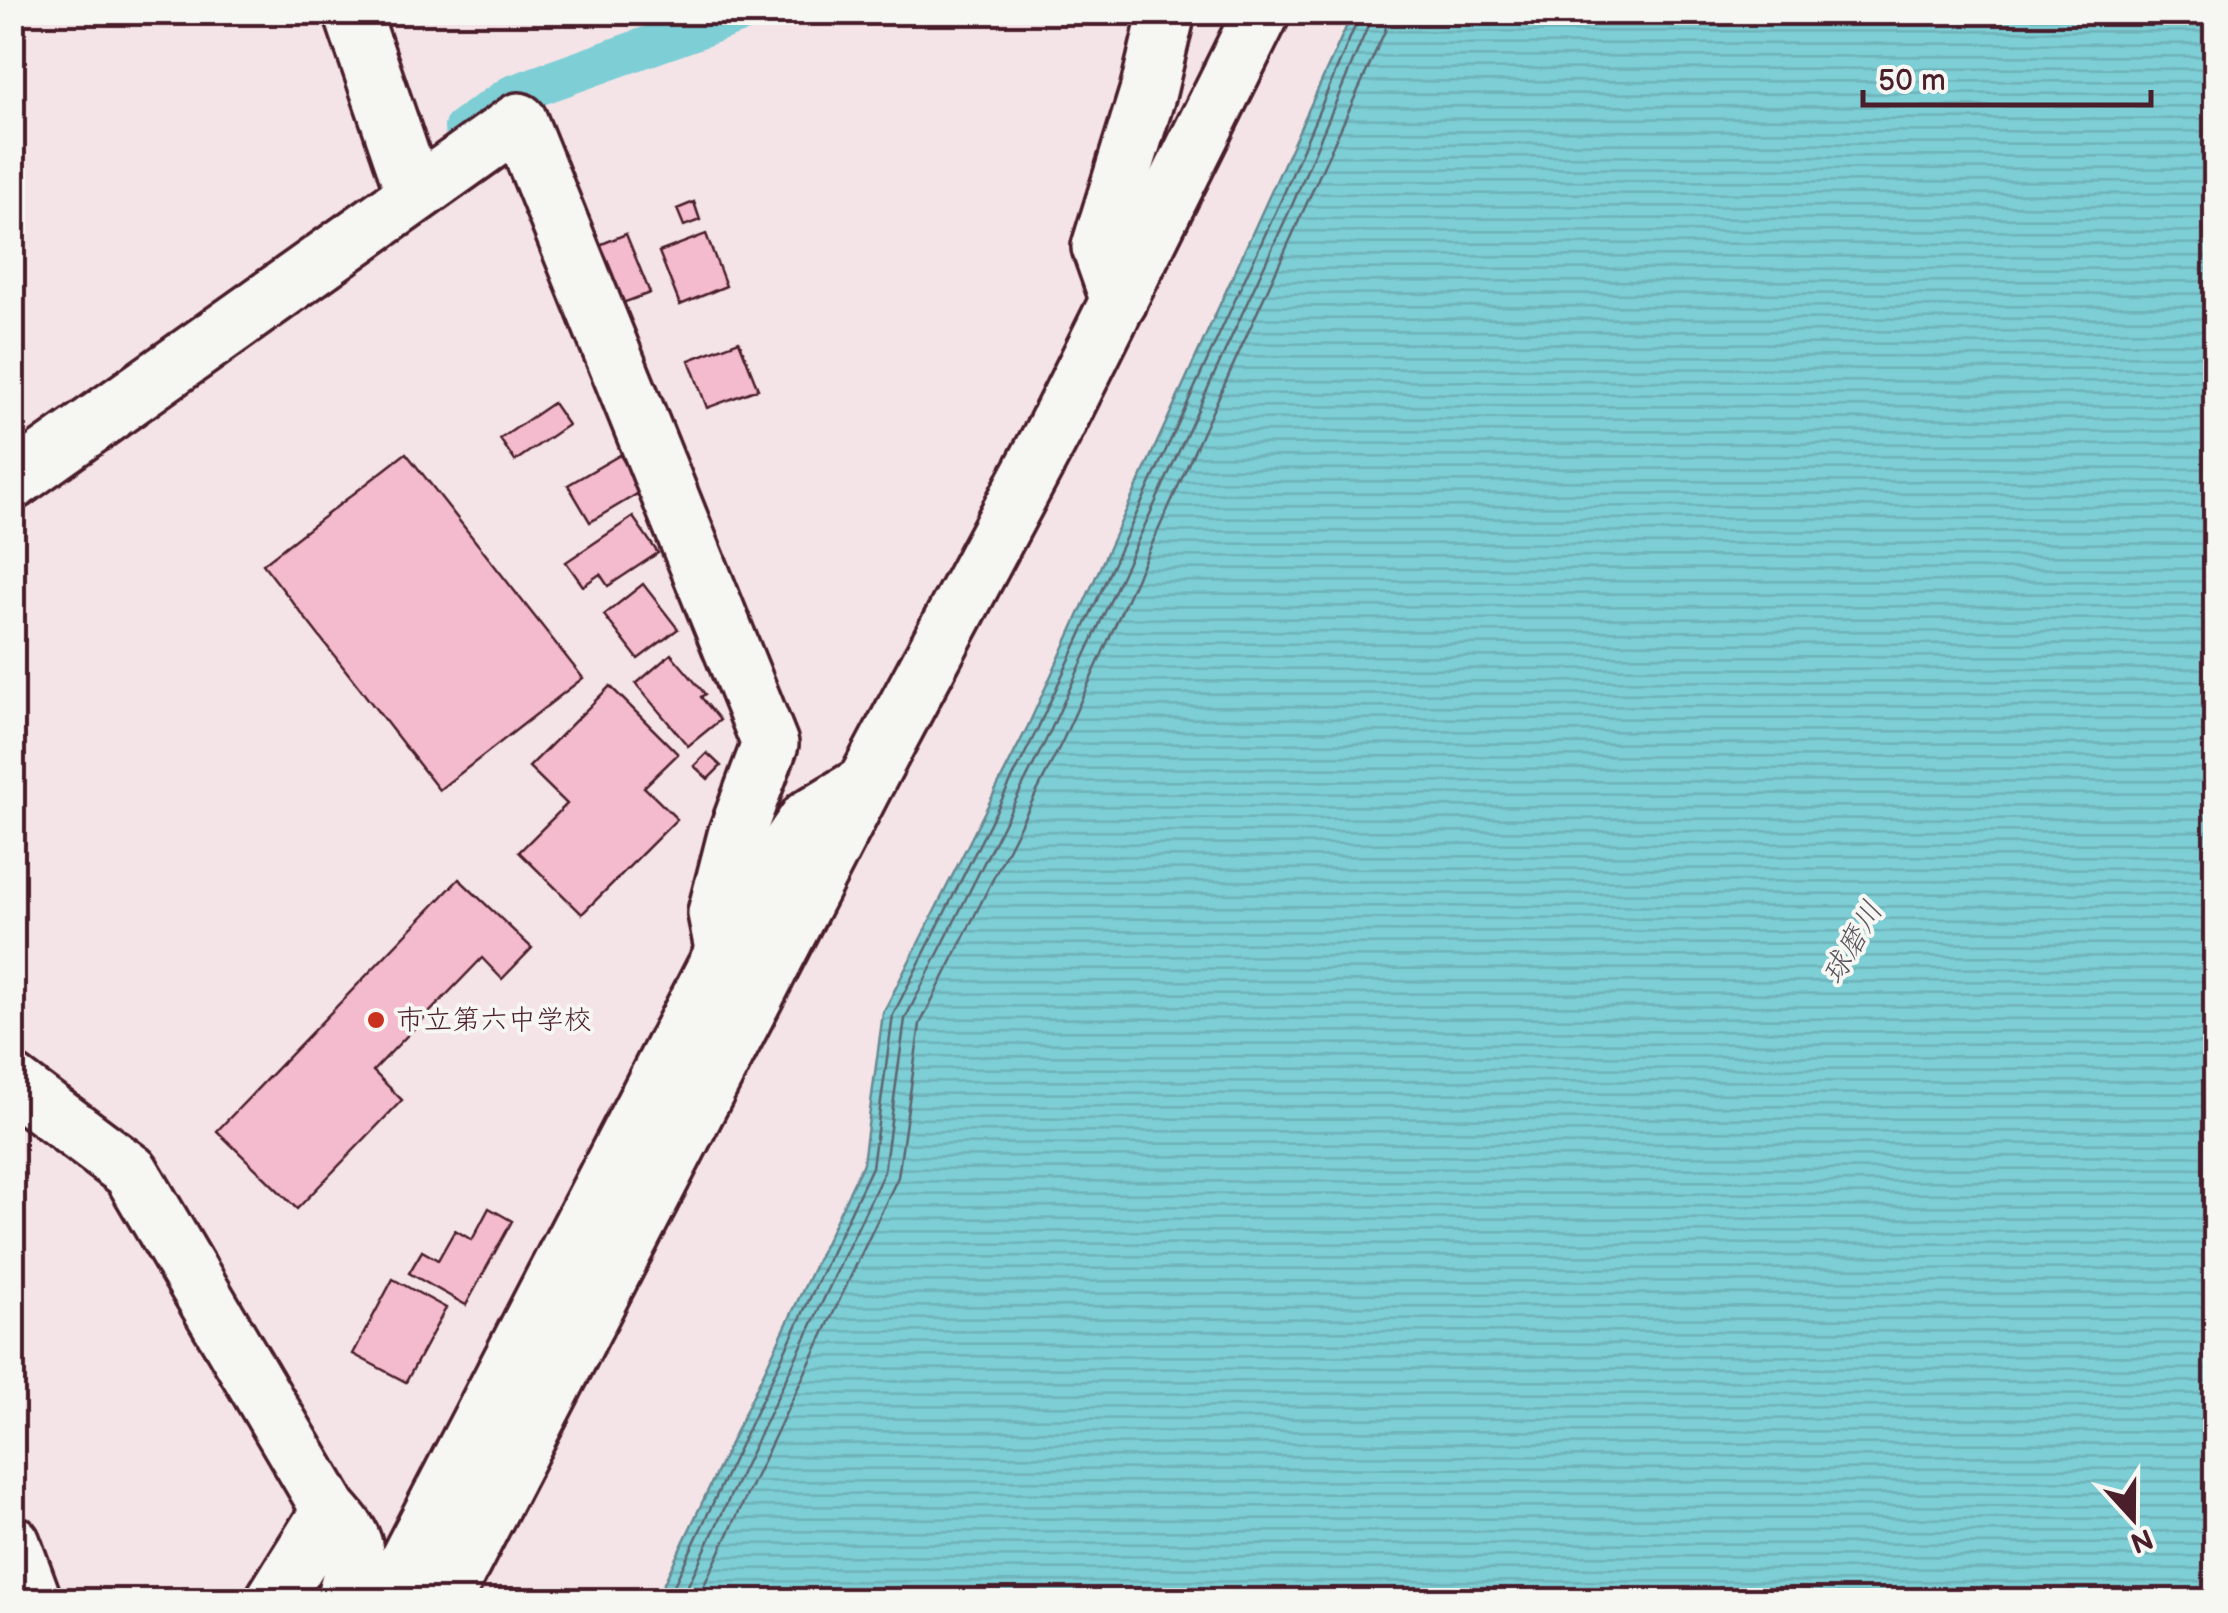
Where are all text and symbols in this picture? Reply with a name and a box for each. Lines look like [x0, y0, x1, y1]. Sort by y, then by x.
scale bar [1863, 45, 2150, 107]
text: 50 m [1878, 63, 1946, 99]
water label: 球磨川 [1815, 895, 1891, 991]
place label: 市立第六中学校 [396, 1004, 592, 1037]
marker: 市立第六中学校 [365, 1009, 387, 1031]
north arrow [2083, 1468, 2183, 1568]
text: N [2126, 1521, 2157, 1559]

